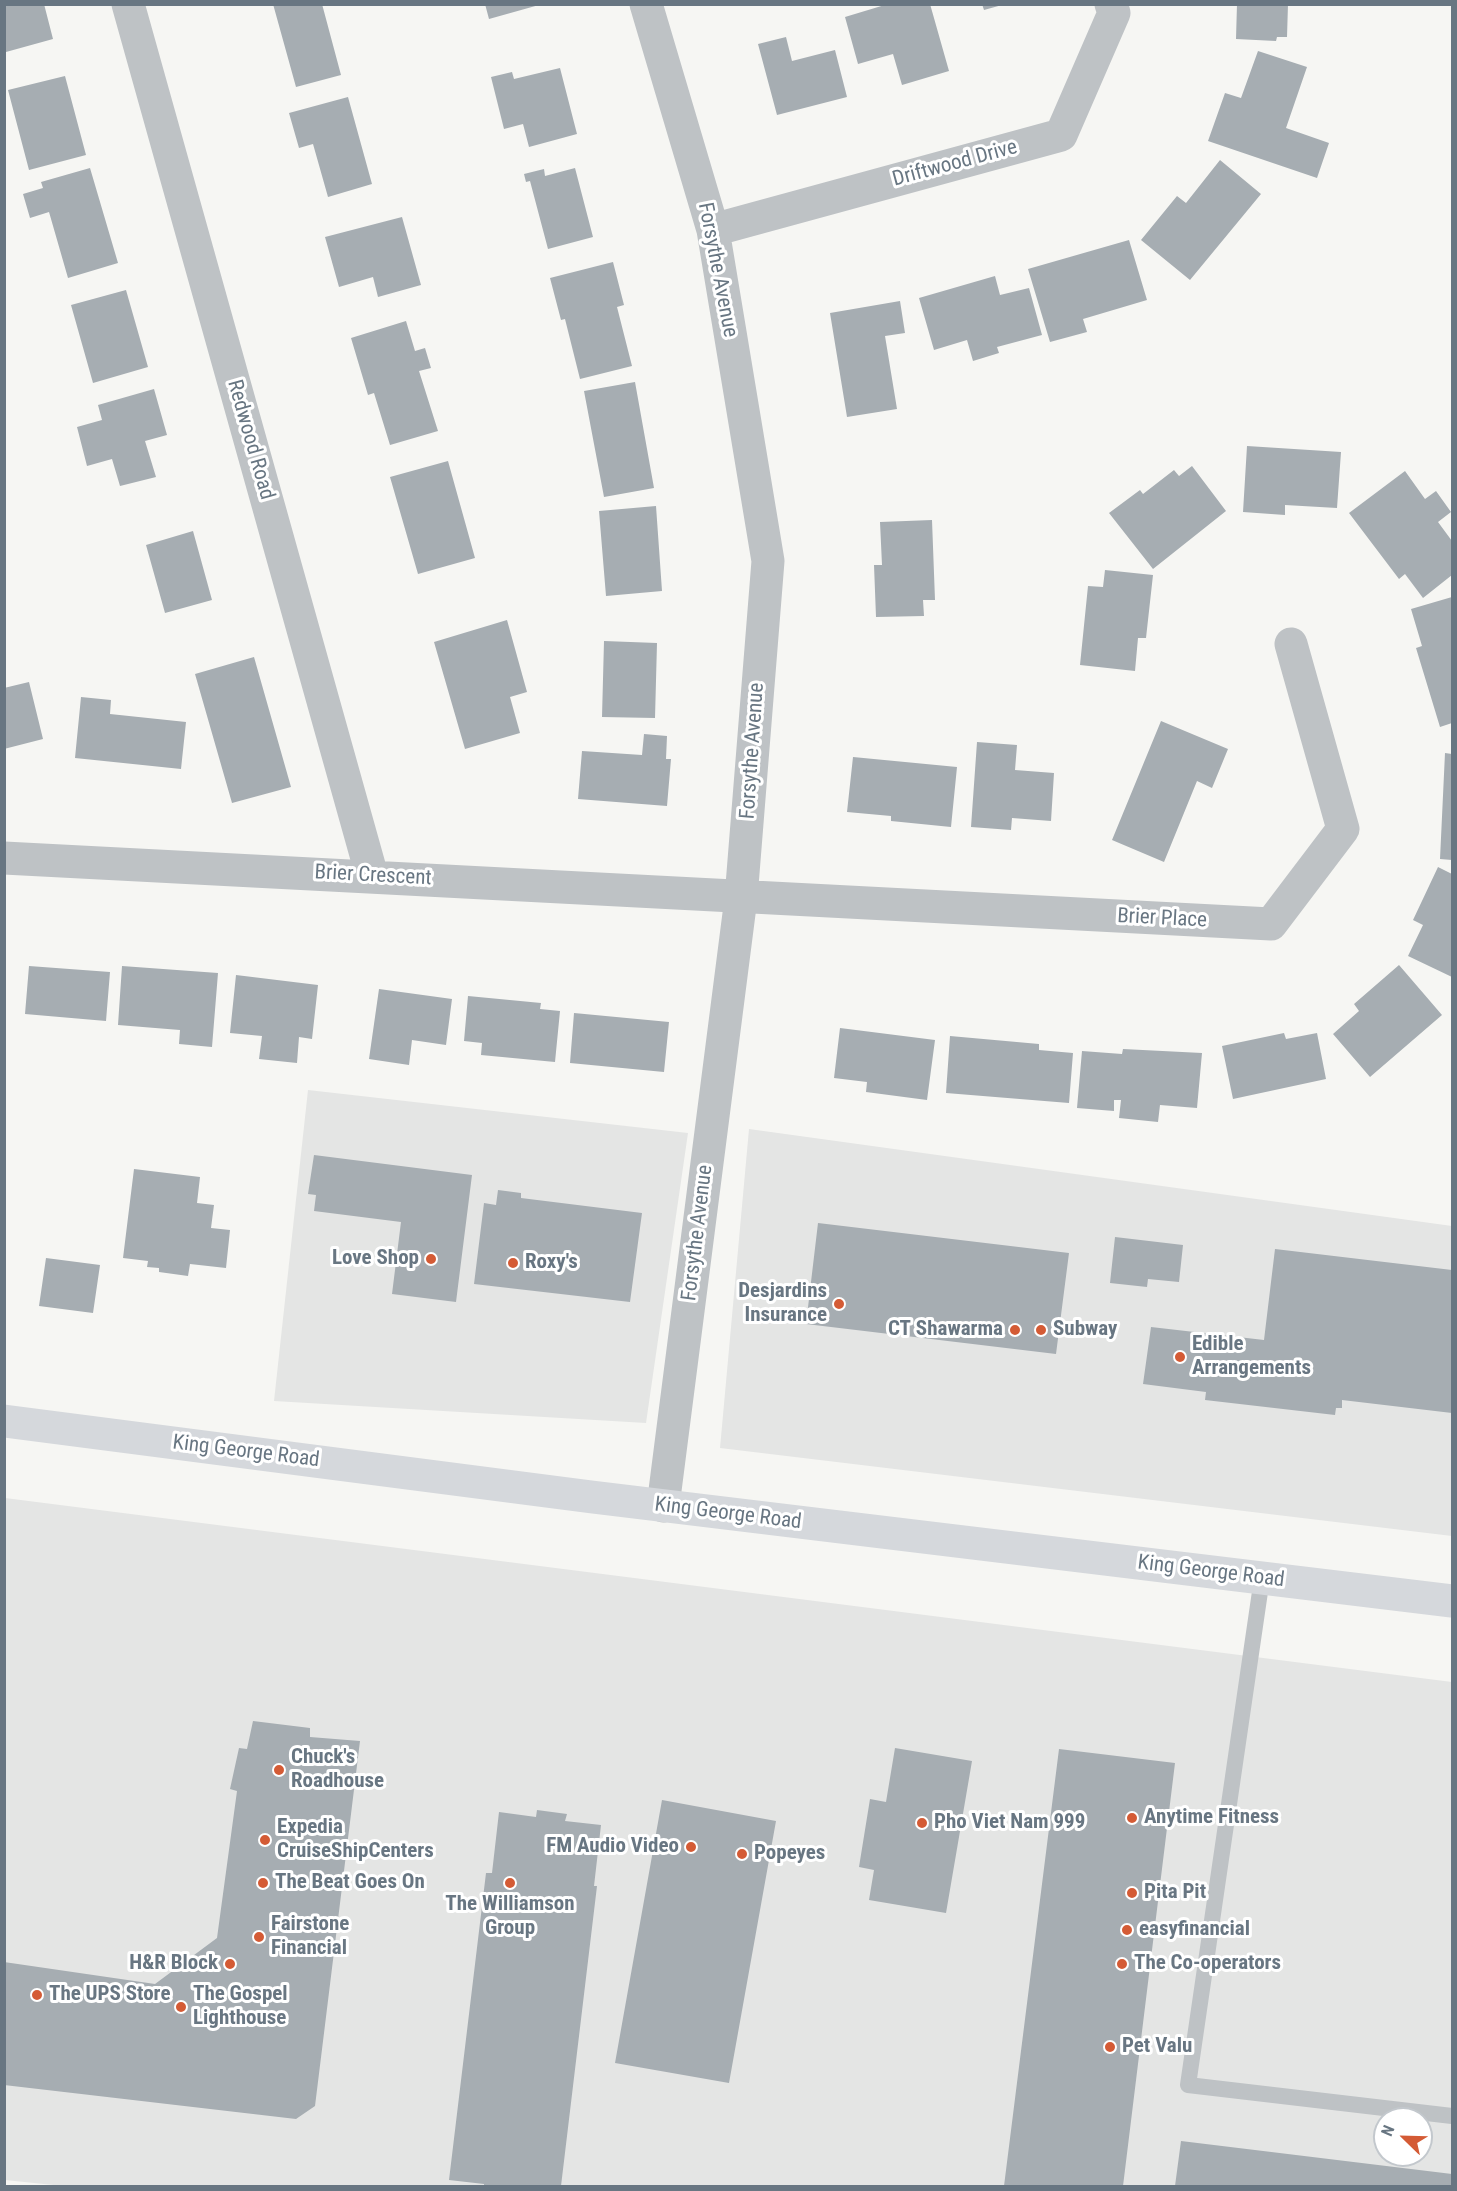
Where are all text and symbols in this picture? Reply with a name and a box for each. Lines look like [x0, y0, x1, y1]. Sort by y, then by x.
street label: Driftwood Drive [890, 135, 1020, 193]
street label: Forsythe Avenue [692, 201, 742, 339]
street label: Redwood Road [221, 377, 279, 503]
street label: Forsythe Avenue [736, 682, 770, 820]
street label: Brier Crescent [314, 860, 432, 892]
street label: Brier Place [1117, 904, 1207, 934]
street label: Forsythe Avenue [677, 1164, 719, 1302]
place label: Love Shop [332, 1246, 419, 1272]
place label: Roxy's [525, 1250, 578, 1276]
marker: Love Shop [424, 1252, 438, 1266]
marker: Roxy's [506, 1256, 520, 1270]
place label: Desjardins Insurance [738, 1279, 827, 1329]
marker: Desjardins Insurance [832, 1297, 846, 1311]
place label: CT Shawarma [888, 1317, 1003, 1343]
place label: Subway [1053, 1317, 1117, 1343]
marker: CT Shawarma [1008, 1323, 1022, 1337]
marker: Subway [1034, 1323, 1048, 1337]
place label: Edible Arrangements [1192, 1332, 1311, 1382]
marker: Edible Arrangements [1173, 1350, 1187, 1364]
street label: King George Road [171, 1430, 321, 1474]
street label: King George Road [653, 1492, 803, 1536]
street label: King George Road [1136, 1550, 1286, 1594]
place label: Chuck's Roadhouse [291, 1745, 384, 1795]
marker: Chuck's Roadhouse [272, 1763, 286, 1777]
place label: Anytime Fitness [1144, 1805, 1279, 1831]
place label: Pho Viet Nam 999 [934, 1810, 1085, 1836]
marker: Anytime Fitness [1125, 1811, 1139, 1825]
place label: Expedia CruiseShipCenters [277, 1815, 434, 1865]
marker: Pho Viet Nam 999 [915, 1816, 929, 1830]
marker: Expedia CruiseShipCenters [258, 1833, 272, 1847]
place label: FM Audio Video [546, 1834, 679, 1860]
marker: FM Audio Video [684, 1840, 698, 1854]
place label: Popeyes [754, 1841, 825, 1867]
marker: Popeyes [735, 1847, 749, 1861]
place label: The Beat Goes On [275, 1870, 425, 1896]
marker: The Beat Goes On [256, 1876, 270, 1890]
marker: The Williamson Group [503, 1876, 517, 1890]
place label: Pita Pit [1144, 1880, 1206, 1906]
marker: Pita Pit [1125, 1886, 1139, 1900]
place label: The Williamson Group [445, 1892, 575, 1942]
place label: Fairstone Financial [271, 1912, 349, 1962]
place label: easyfinancial [1139, 1917, 1250, 1943]
marker: easyfinancial [1120, 1923, 1134, 1937]
marker: Fairstone Financial [252, 1930, 266, 1944]
place label: H&R Block [129, 1951, 218, 1977]
place label: The Co-operators [1134, 1951, 1281, 1977]
marker: H&R Block [223, 1957, 237, 1971]
marker: The Co-operators [1115, 1957, 1129, 1971]
place label: The UPS Store [49, 1982, 170, 2008]
place label: The Gospel Lighthouse [193, 1982, 288, 2032]
marker: The UPS Store [30, 1988, 44, 2002]
marker: The Gospel Lighthouse [174, 2000, 188, 2014]
place label: Pet Valu [1122, 2034, 1192, 2060]
marker: Pet Valu [1103, 2040, 1117, 2054]
north arrow [1373, 2107, 1433, 2167]
text: N [1377, 2122, 1398, 2139]

